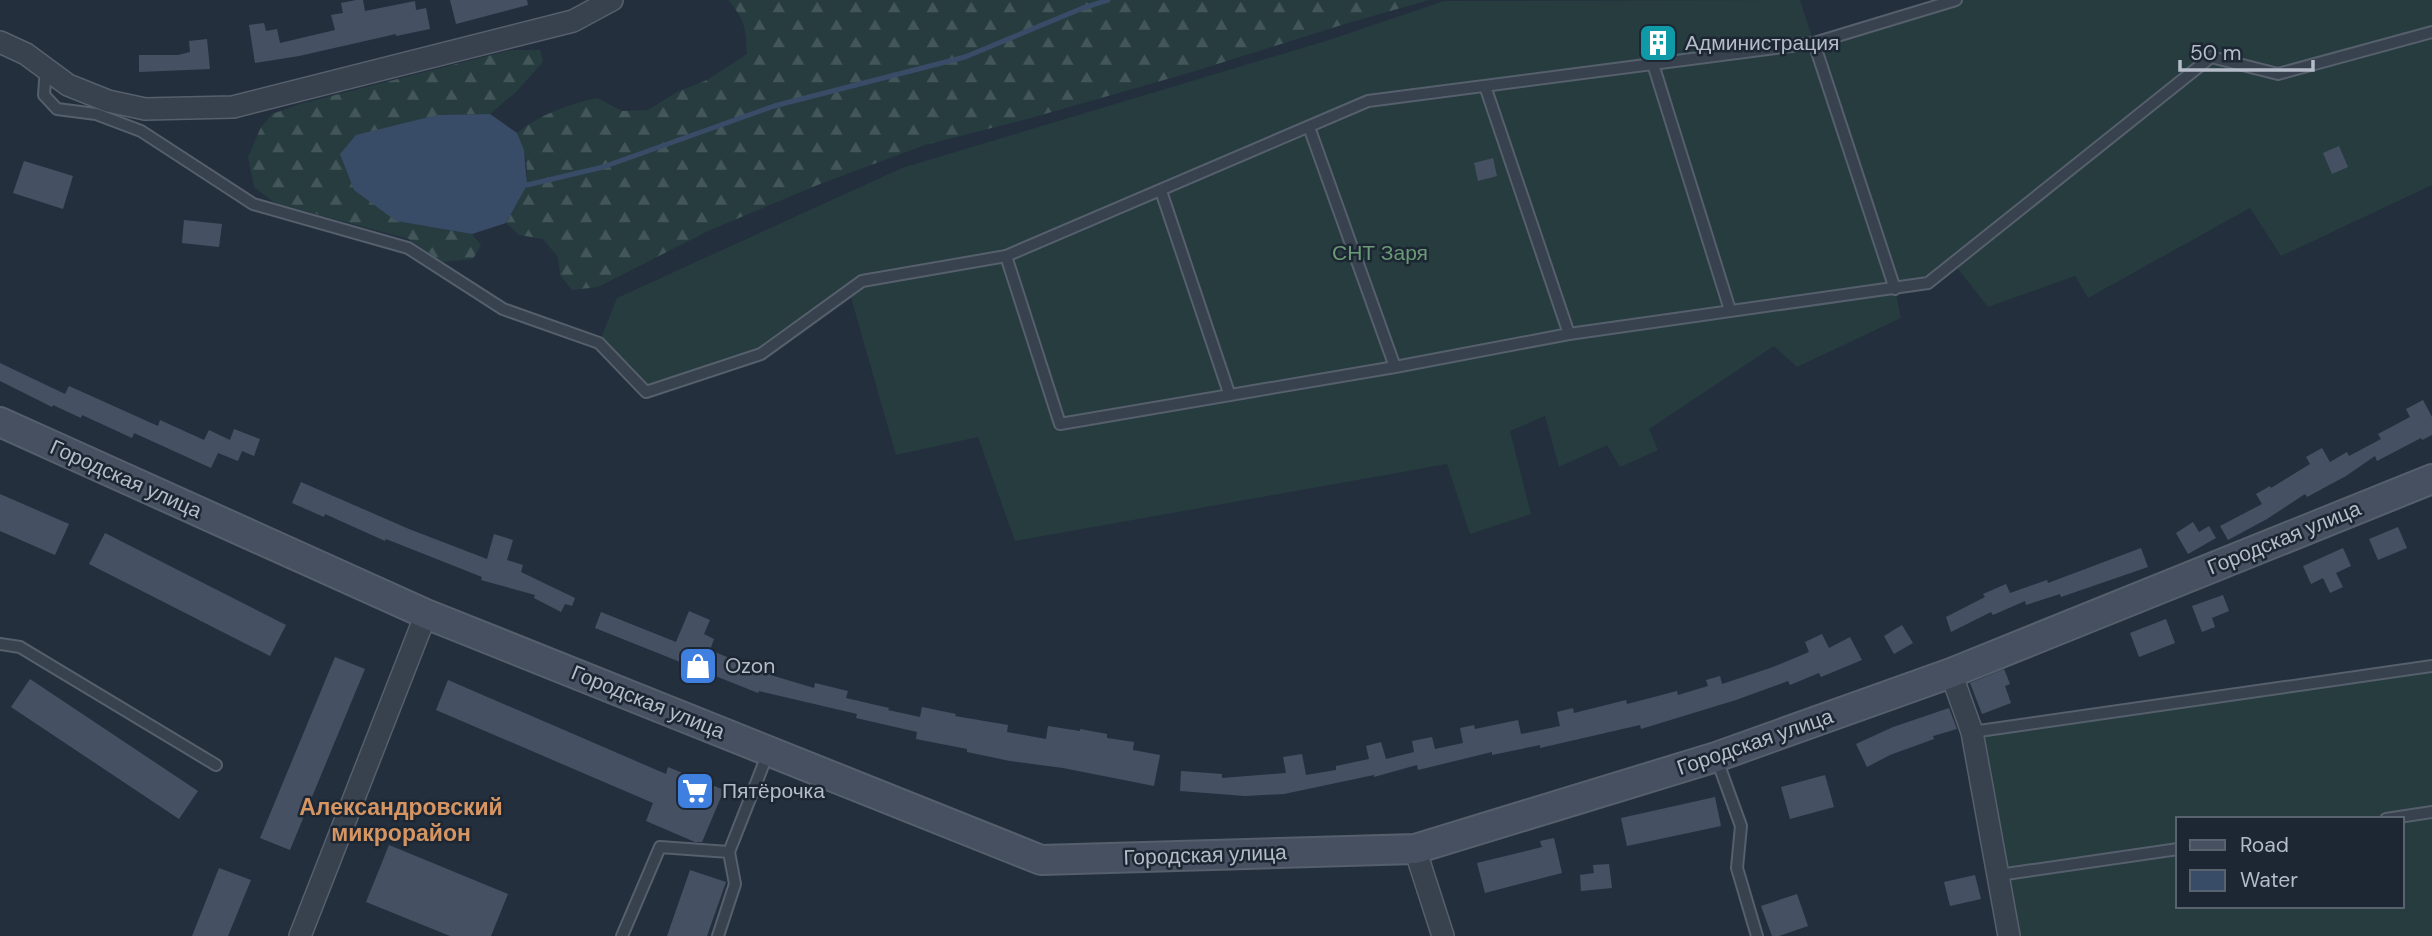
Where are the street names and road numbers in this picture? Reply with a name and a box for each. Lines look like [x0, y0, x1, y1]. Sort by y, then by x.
street label: Городская улица [46, 433, 207, 525]
street label: Городская улица [2203, 494, 2365, 582]
street label: Городская улица [567, 658, 729, 746]
street label: Городская улица [1673, 702, 1837, 782]
street label: Городская улица [1123, 838, 1287, 872]

